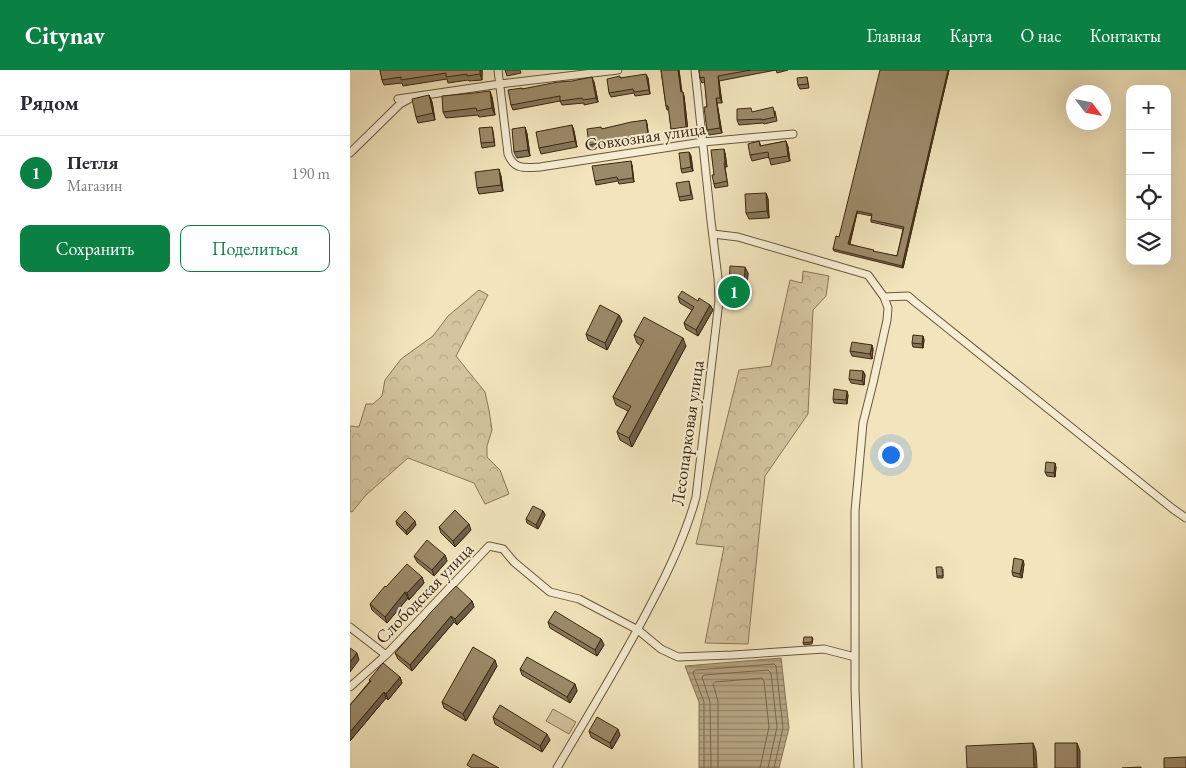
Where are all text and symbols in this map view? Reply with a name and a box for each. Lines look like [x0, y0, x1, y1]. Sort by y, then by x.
text: Citynav [25, 20, 105, 51]
text: Главная [867, 24, 921, 47]
text: Карта [949, 24, 992, 47]
text: О нас [1020, 24, 1062, 47]
text: Контакты [1090, 24, 1161, 47]
north arrow [1066, 85, 1111, 130]
map controls [1126, 85, 1171, 265]
button: + [1126, 85, 1171, 130]
text: Рядом [20, 89, 79, 116]
street label: Совхозная улица [583, 116, 708, 156]
button: − [1126, 130, 1171, 175]
text: Петля [67, 150, 119, 175]
text: 1 [32, 163, 40, 184]
text: 190 m [291, 163, 330, 184]
text: Магазин [67, 175, 122, 196]
button: locate [1126, 175, 1171, 220]
button: layers [1126, 220, 1171, 265]
button: Сохранить [20, 225, 170, 272]
button: Поделиться [180, 225, 330, 272]
pin: 1 [718, 273, 750, 311]
street label: Лесопарковая улица [665, 358, 709, 507]
your location [878, 442, 904, 468]
street label: Слободская улица [370, 537, 479, 648]

